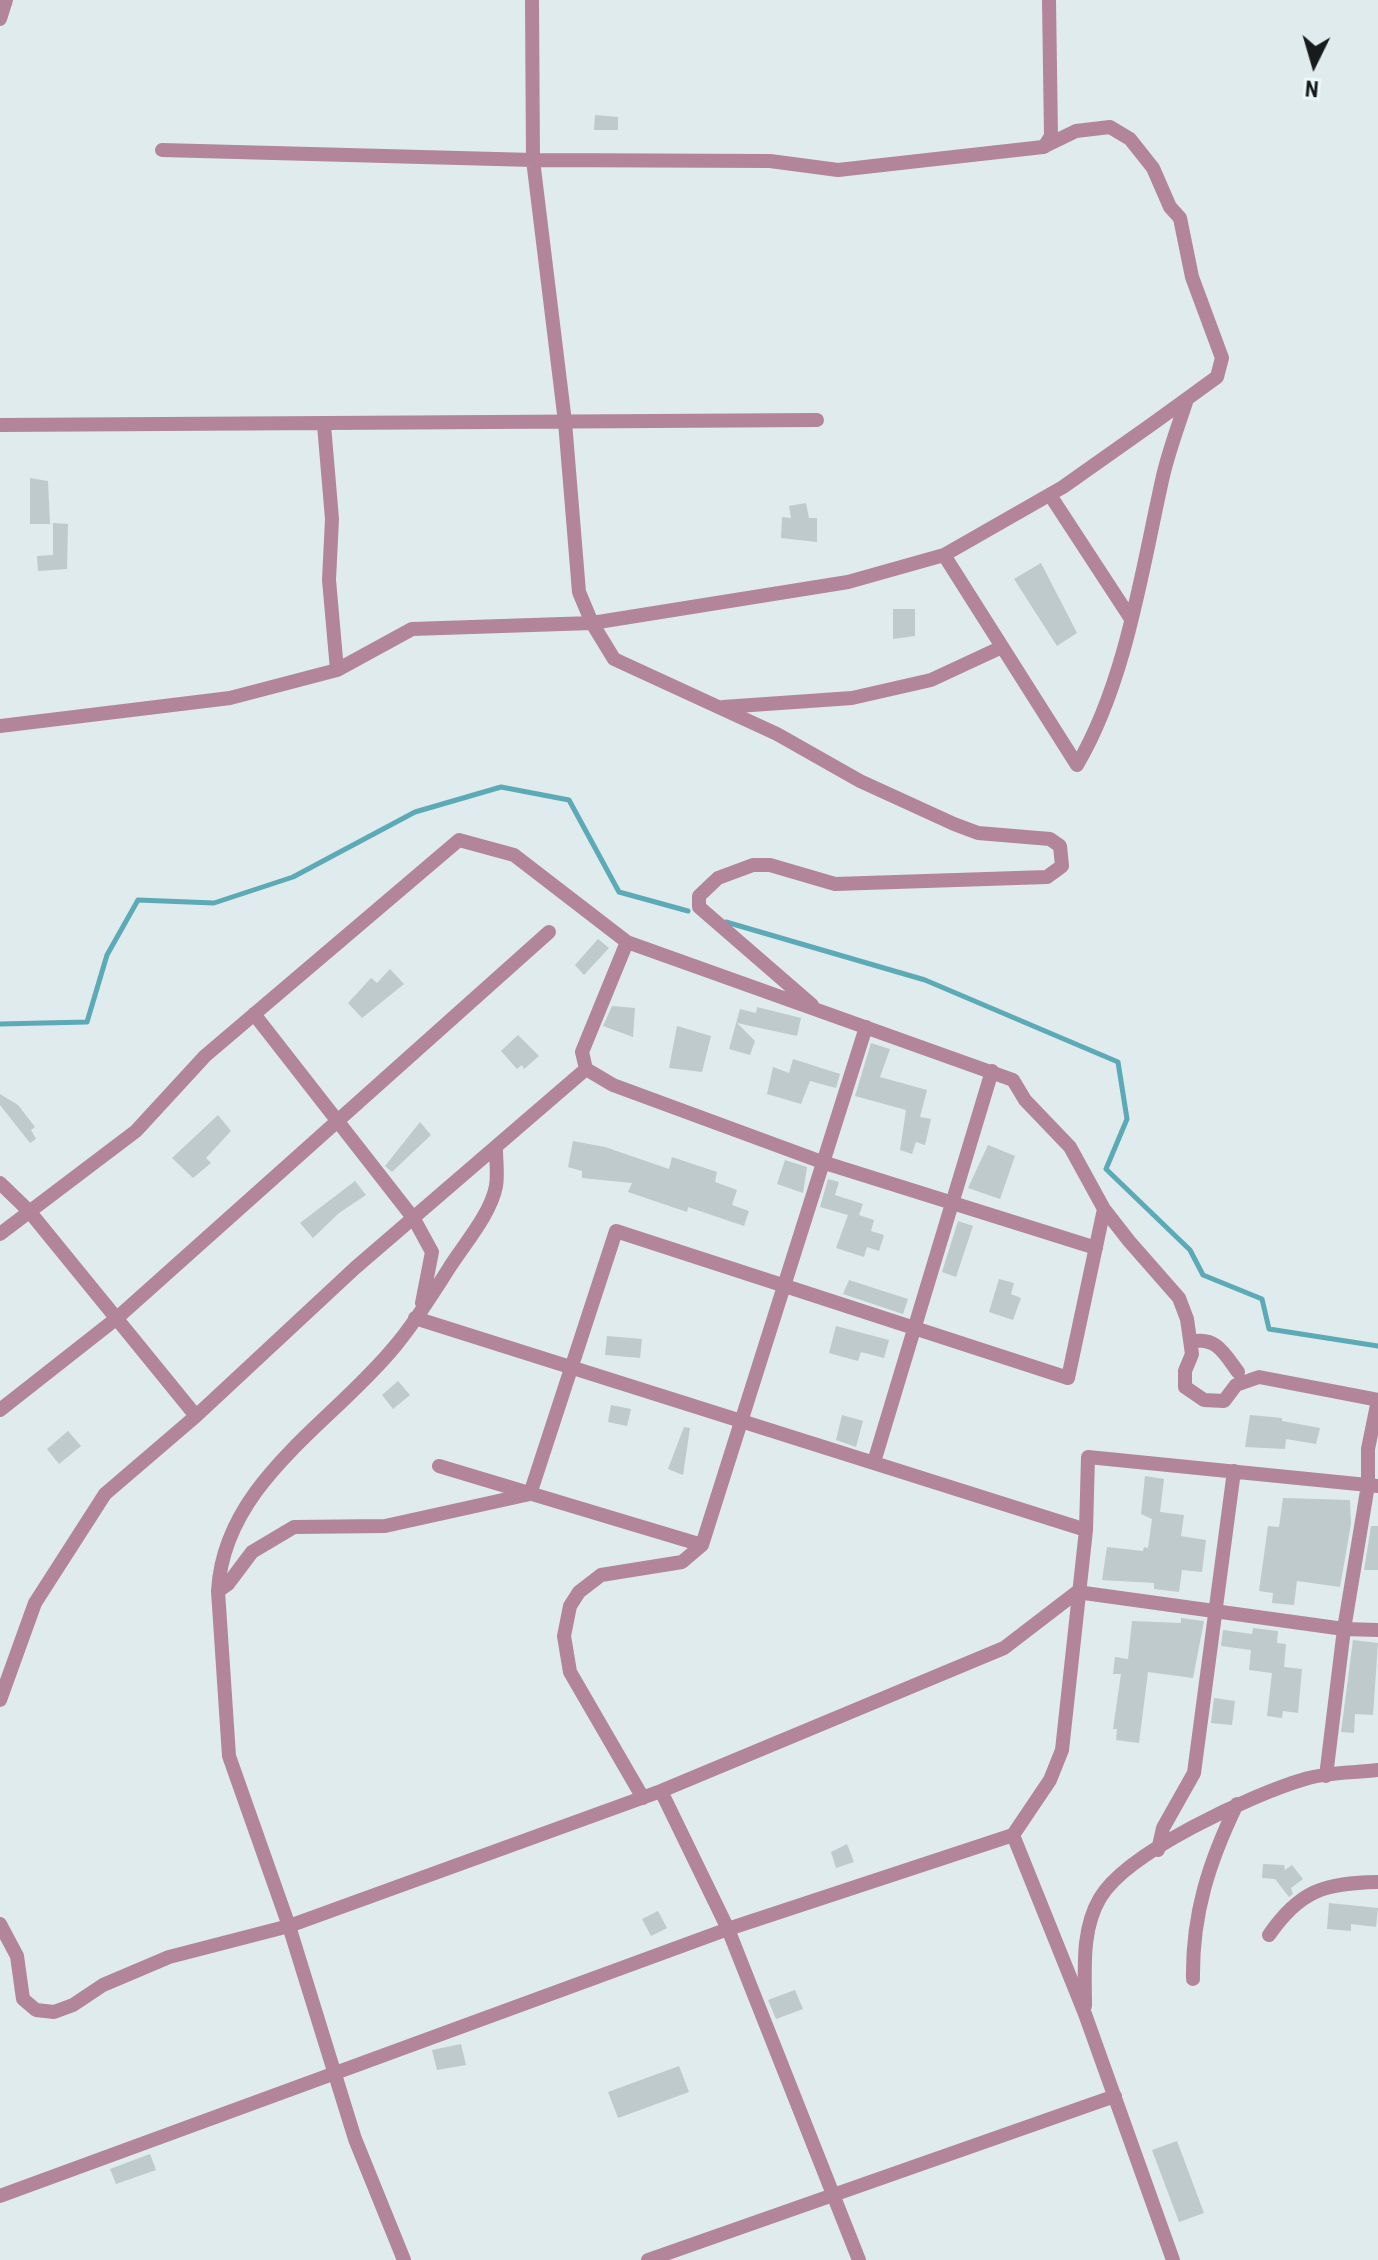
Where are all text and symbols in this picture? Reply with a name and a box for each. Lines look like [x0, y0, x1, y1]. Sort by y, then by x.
north arrow [1274, 24, 1354, 104]
text: N [1304, 75, 1320, 101]

